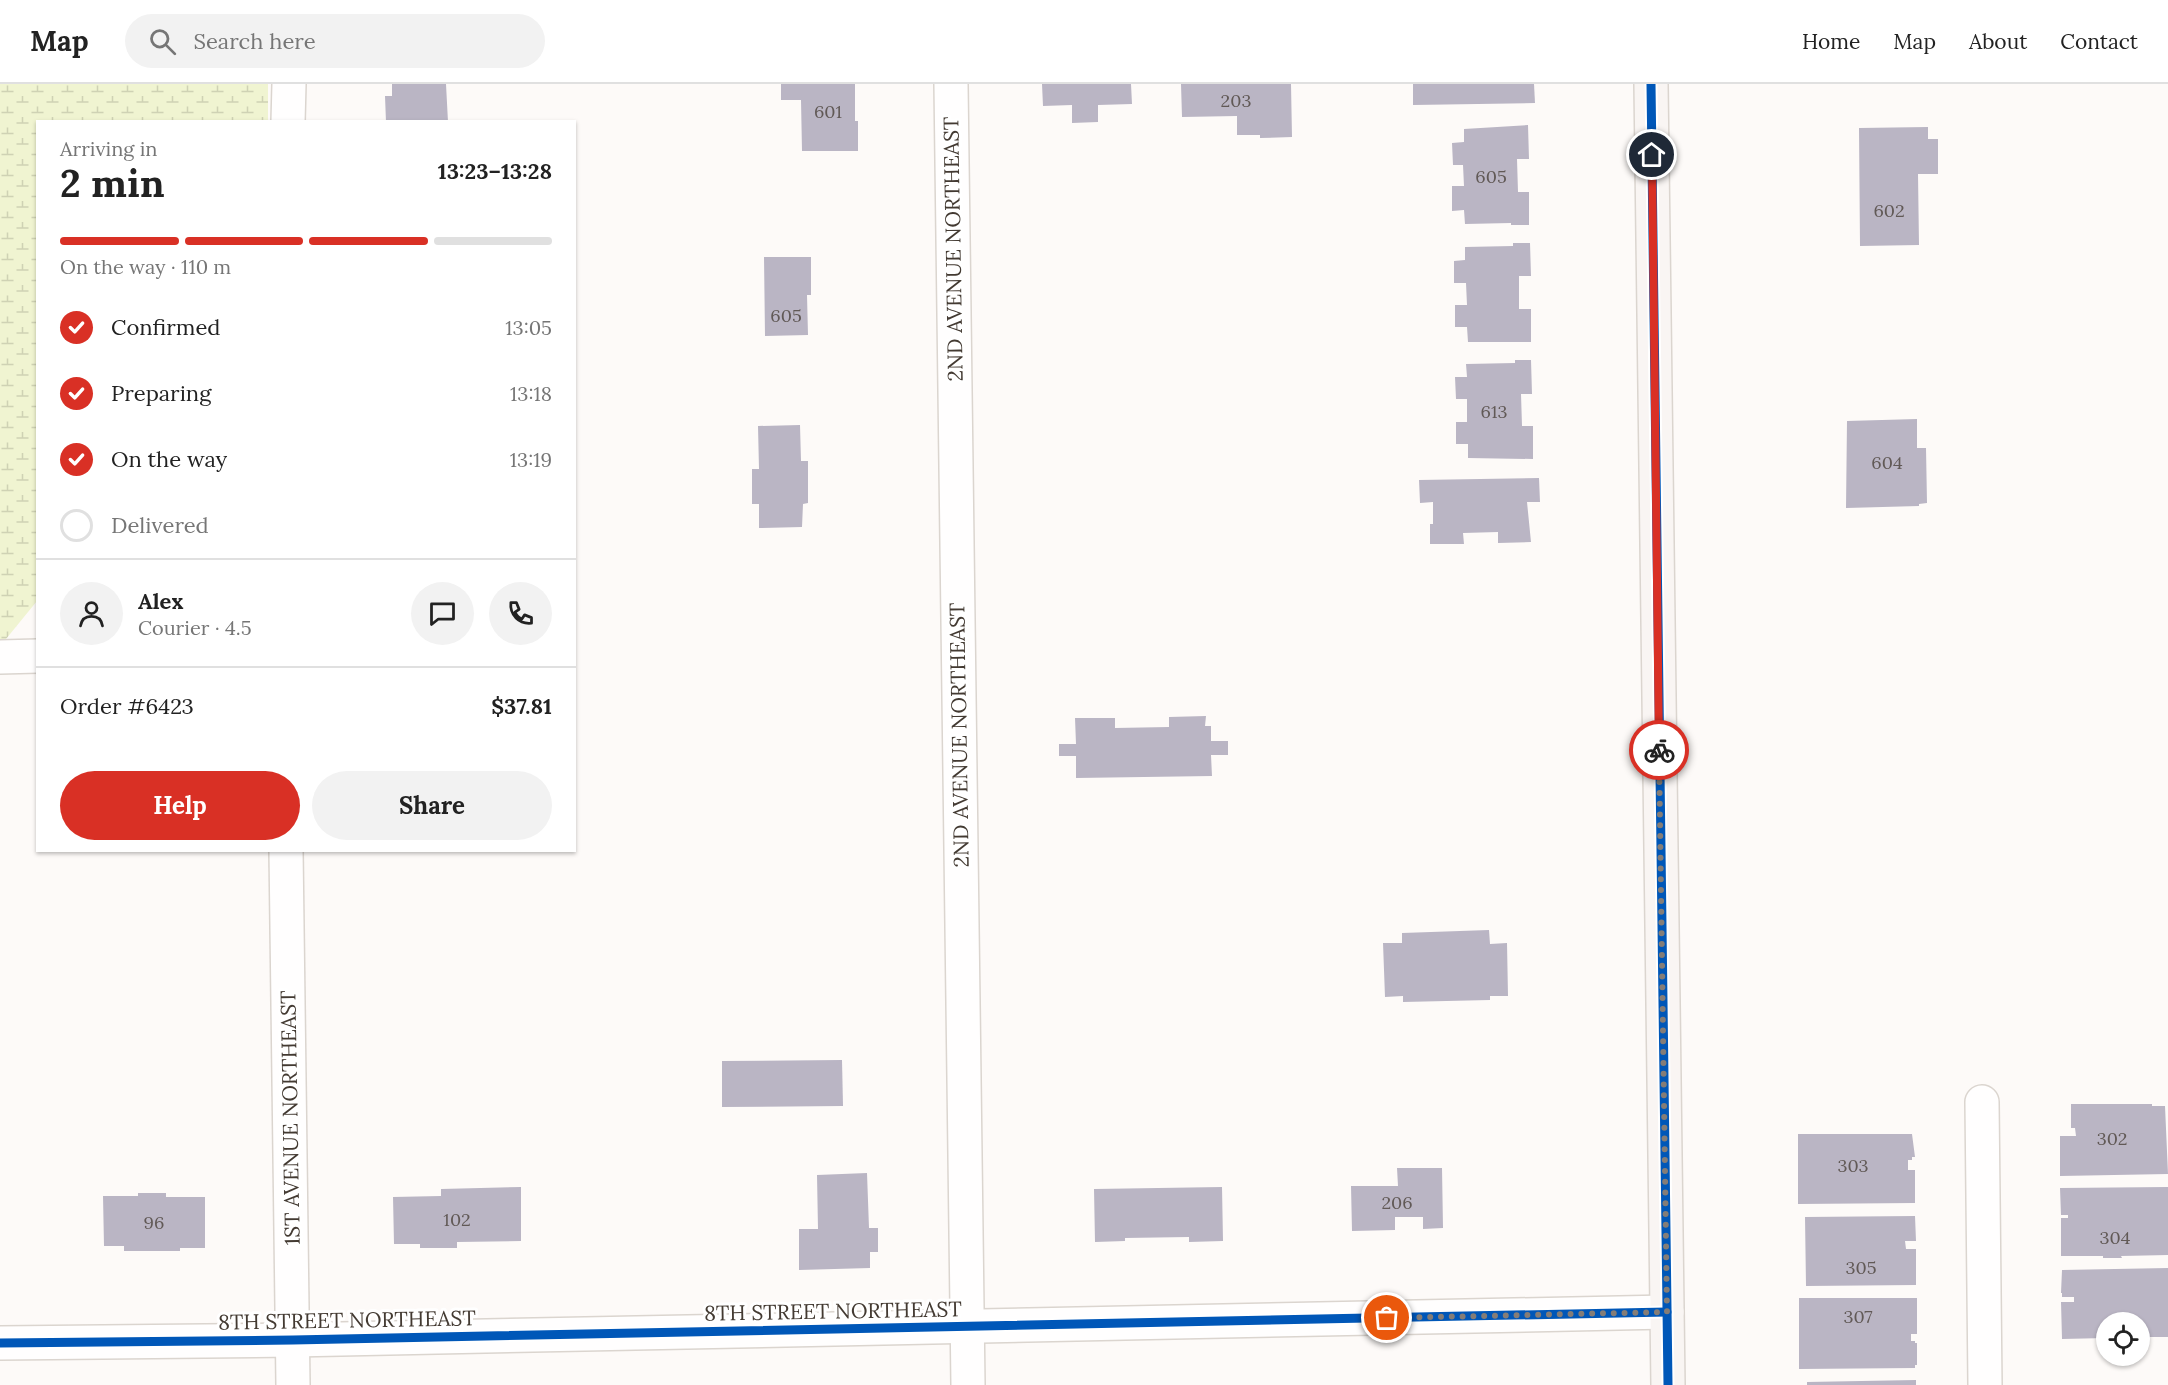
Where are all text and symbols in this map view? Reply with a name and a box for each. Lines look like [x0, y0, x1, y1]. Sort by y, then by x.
search box [125, 14, 545, 68]
text: Map [30, 23, 89, 59]
icon: search [146, 25, 179, 58]
text: Search here [194, 27, 316, 55]
text: Home [1802, 28, 1860, 55]
text: Map [1893, 28, 1936, 55]
text: About [1969, 28, 2027, 55]
text: Contact [2060, 28, 2138, 55]
house number: 203 [1221, 89, 1251, 112]
house number: 601 [814, 100, 842, 123]
street label: 2ND AVENUE NORTHEAST [937, 116, 969, 382]
pin [1626, 129, 1677, 180]
text: Arriving in [60, 136, 157, 161]
icon: home [1635, 138, 1668, 171]
text: 13:23–13:28 [438, 157, 552, 185]
text: 2 min [60, 158, 165, 208]
house number: 605 [1475, 165, 1507, 188]
house number: 602 [1873, 199, 1905, 222]
text: On the way · 110 m [60, 254, 231, 279]
house number: 605 [770, 304, 802, 327]
icon: check [60, 311, 93, 344]
text: Confirmed [111, 313, 220, 341]
text: 13:05 [505, 315, 552, 340]
icon: check [60, 377, 93, 410]
text: Preparing [111, 379, 211, 407]
text: 13:18 [510, 381, 552, 406]
house number: 613 [1481, 400, 1507, 423]
icon: check [60, 443, 93, 476]
text: On the way [111, 445, 227, 473]
text: 13:19 [510, 447, 552, 472]
house number: 604 [1871, 451, 1903, 474]
text: Delivered [111, 511, 209, 539]
button: person [60, 582, 123, 645]
button: chat [411, 582, 474, 645]
button: phone [489, 582, 552, 645]
text: Alex [138, 587, 183, 615]
street label: 2ND AVENUE NORTHEAST [943, 602, 975, 868]
text: Courier · 4.5 [138, 615, 252, 640]
text: Order #6423 [60, 692, 194, 720]
text: $37.81 [491, 692, 552, 720]
courier [1629, 720, 1689, 780]
icon: bike [1643, 734, 1676, 767]
button: Help [60, 771, 300, 840]
button: Share [312, 771, 552, 840]
street label: 1ST AVENUE NORTHEAST [274, 990, 306, 1246]
house number: 302 [2097, 1127, 2127, 1150]
house number: 303 [1837, 1154, 1869, 1177]
house number: 206 [1381, 1191, 1413, 1214]
house number: 102 [443, 1208, 471, 1231]
house number: 96 [144, 1211, 164, 1234]
house number: 304 [2100, 1226, 2131, 1249]
house number: 305 [1845, 1256, 1877, 1279]
pin [1361, 1292, 1412, 1343]
street label: 8TH STREET NORTHEAST [704, 1295, 962, 1327]
icon: bag [1370, 1301, 1403, 1334]
street label: 8TH STREET NORTHEAST [218, 1304, 476, 1336]
house number: 307 [1843, 1305, 1873, 1328]
map controls [2096, 1312, 2150, 1366]
button: locate [2096, 1312, 2150, 1366]

